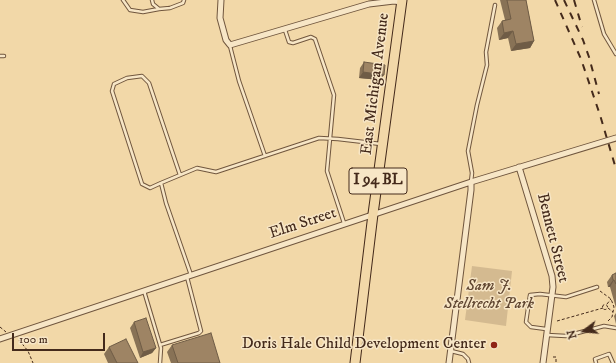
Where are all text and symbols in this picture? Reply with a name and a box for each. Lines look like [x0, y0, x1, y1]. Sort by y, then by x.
street label: East Michigan Avenue [358, 12, 394, 156]
road number: I 94 BL [349, 168, 407, 194]
street label: Bennett Street [532, 191, 572, 285]
street label: Elm Street [267, 204, 339, 244]
park label: Sam J. Stellrecht Park [444, 277, 534, 315]
north arrow [564, 311, 604, 351]
scale bar [14, 325, 107, 351]
text: N [564, 328, 580, 341]
text: 100 m [19, 332, 48, 347]
place label: Doris Hale Child Development Center [242, 335, 486, 355]
marker: Doris Hale Child Development Center [489, 340, 499, 350]

